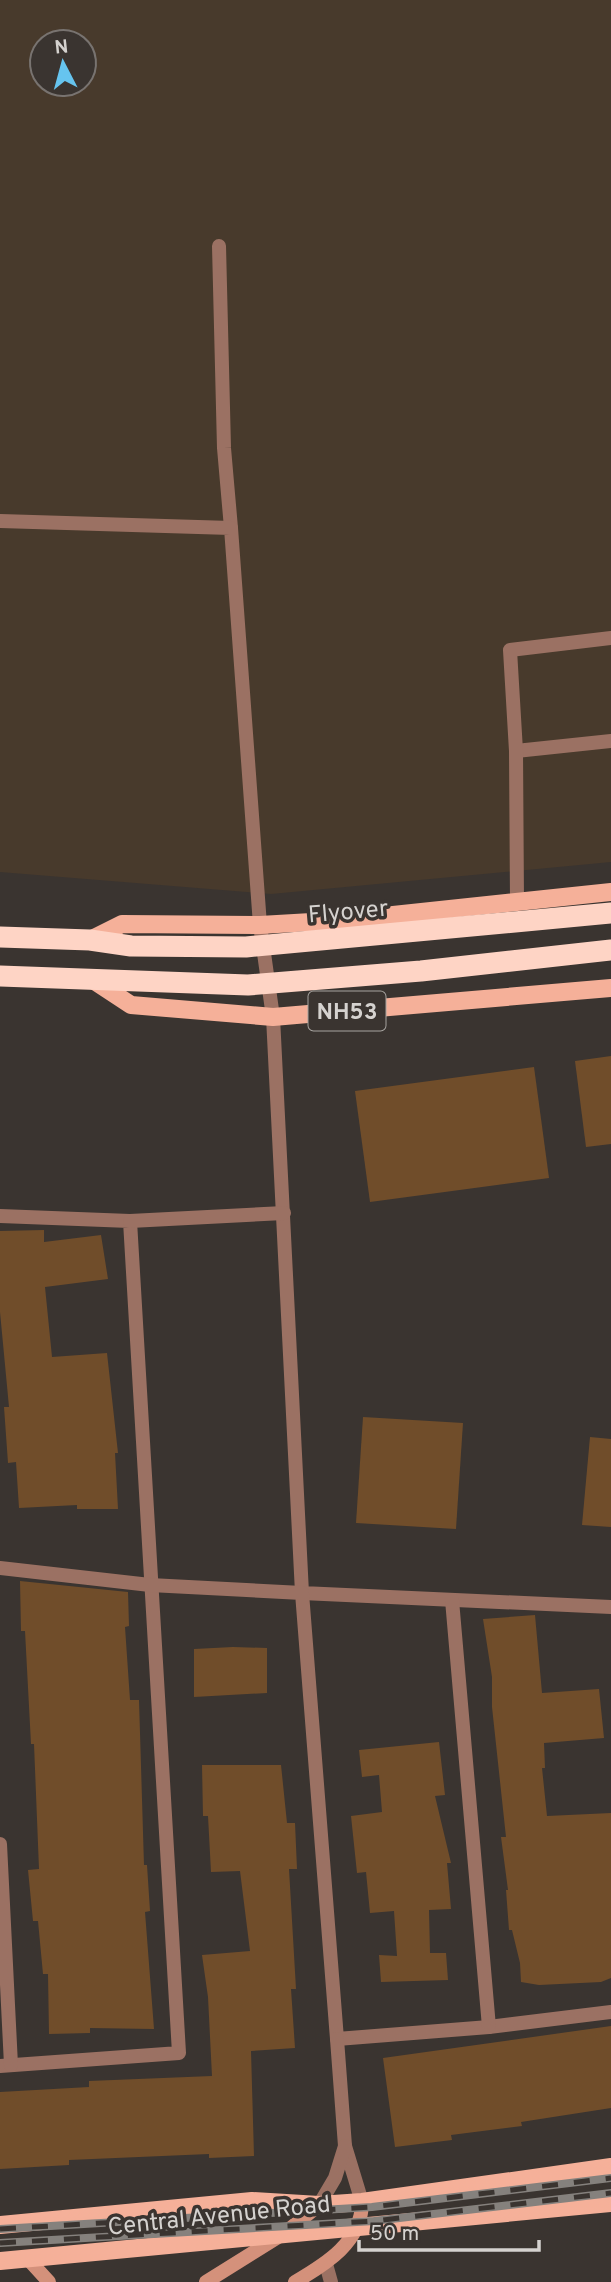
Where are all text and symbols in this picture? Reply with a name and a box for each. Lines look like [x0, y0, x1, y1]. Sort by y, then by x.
north arrow [28, 28, 98, 98]
text: N [53, 35, 69, 61]
street label: Flyover [307, 895, 389, 931]
road number: NH53 [308, 992, 386, 1030]
street label: Central Avenue Road [106, 2190, 332, 2244]
scale bar [359, 2208, 539, 2252]
text: 50 m [370, 2221, 419, 2248]

